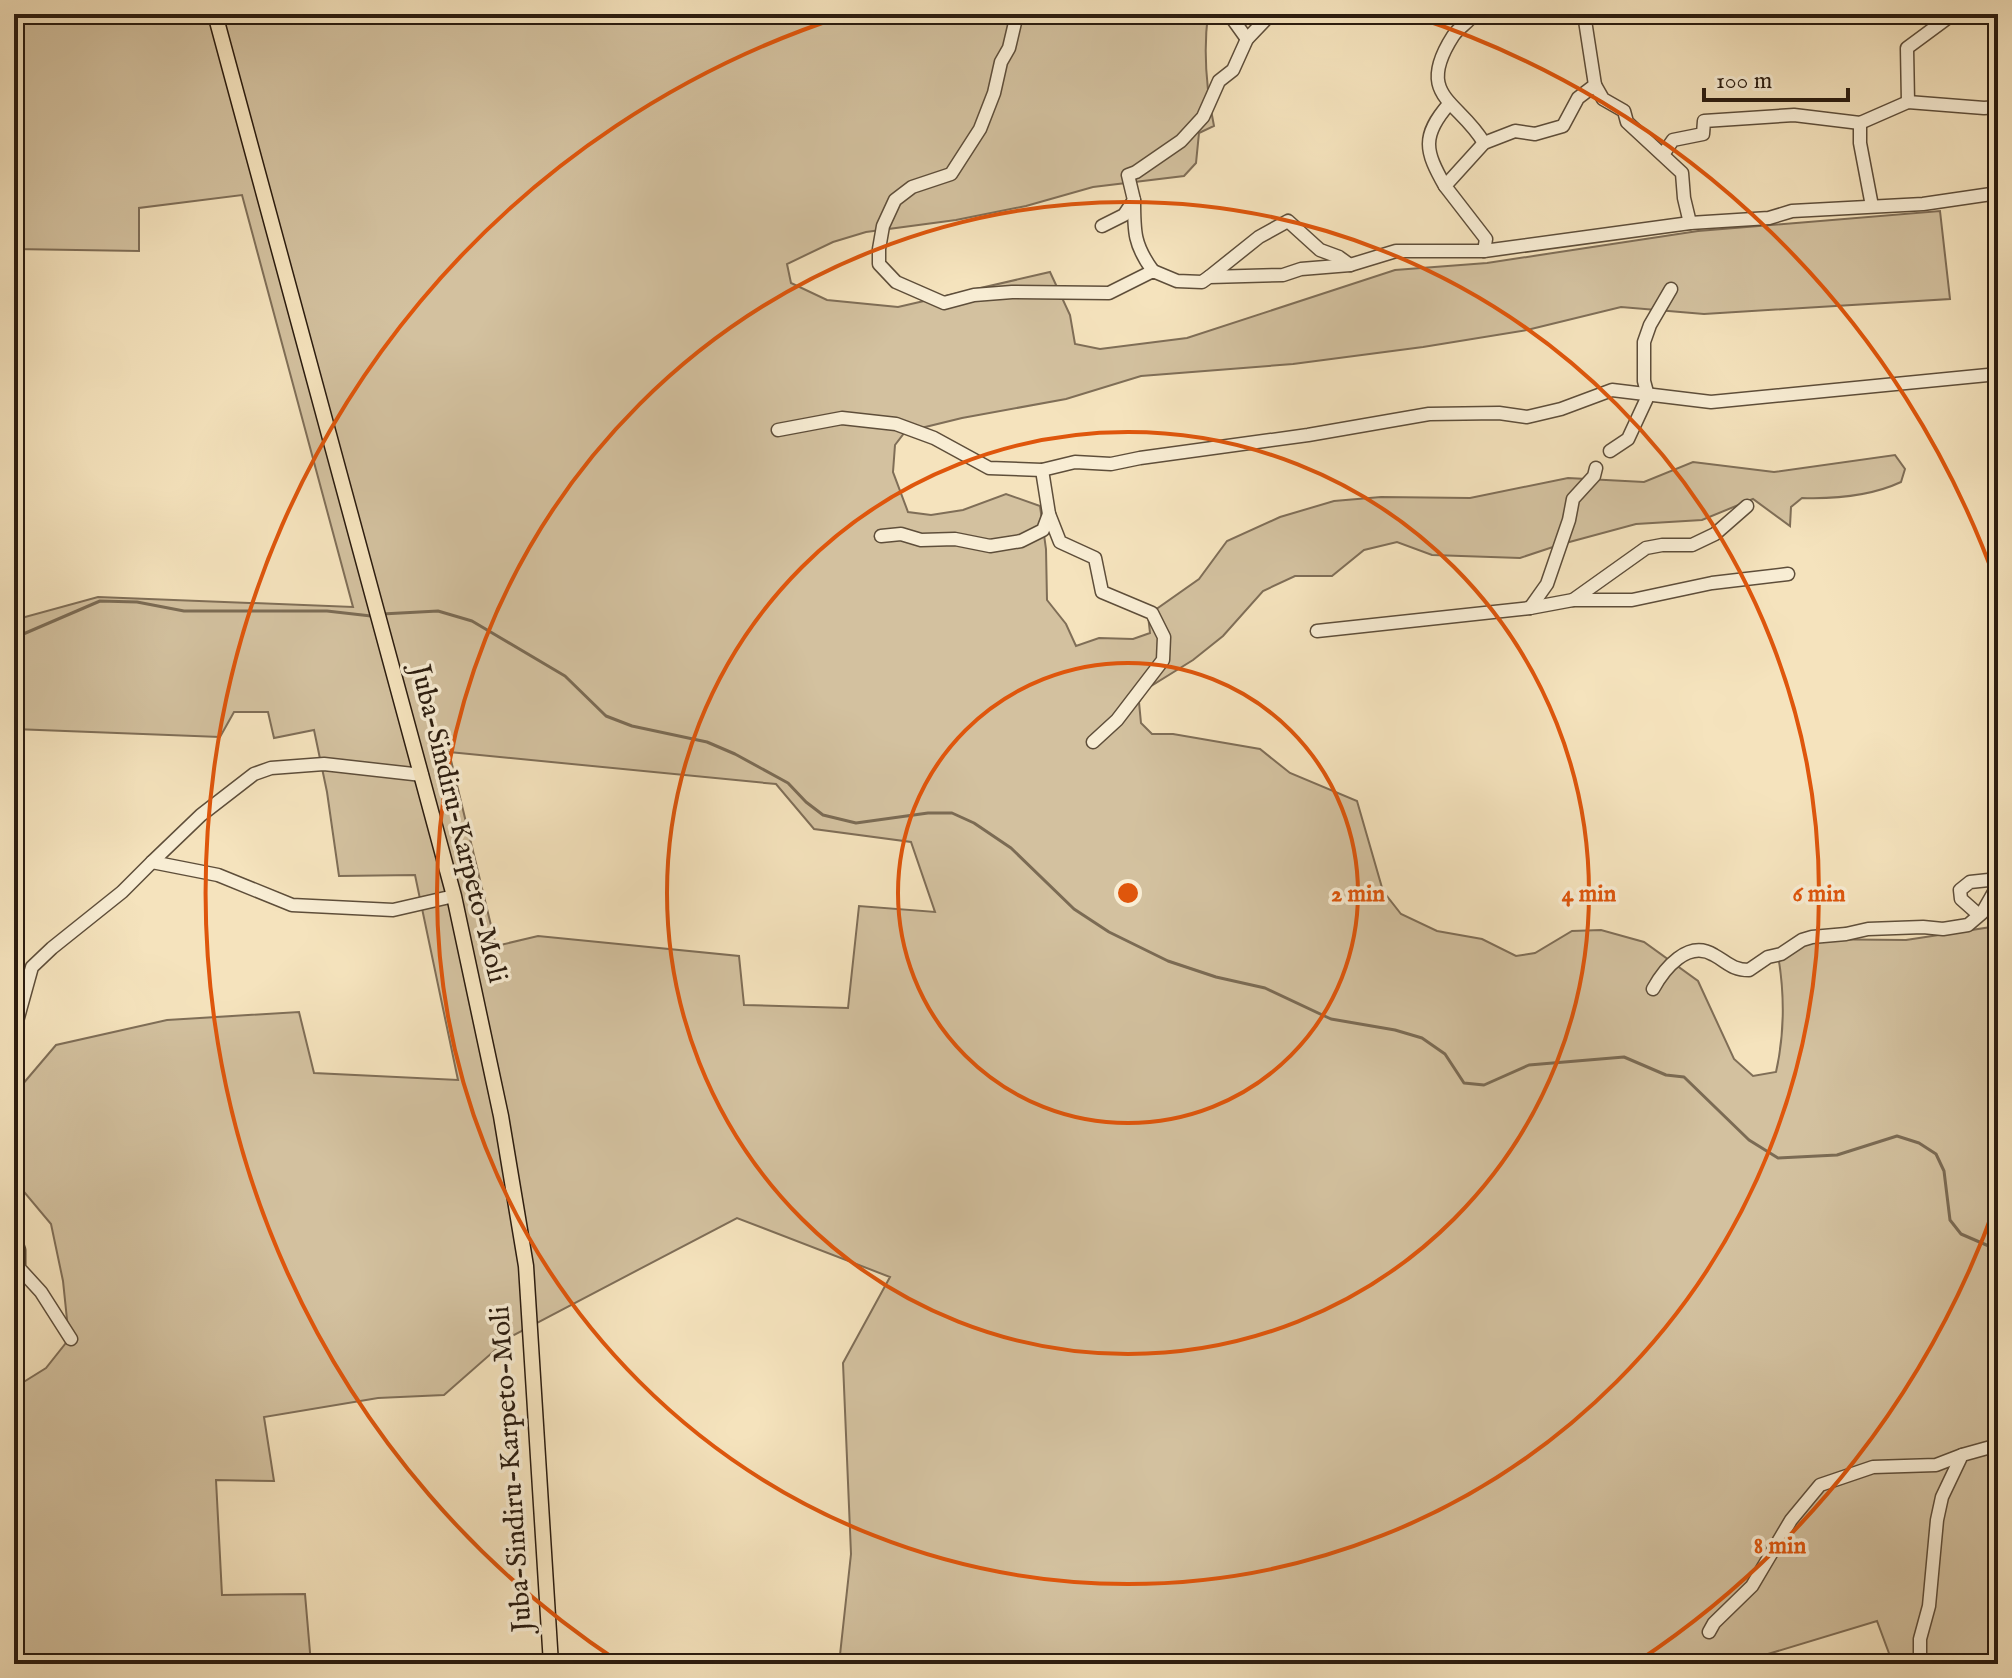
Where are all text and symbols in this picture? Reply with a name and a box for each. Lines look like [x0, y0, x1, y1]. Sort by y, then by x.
scale bar [1704, 52, 1848, 102]
text: 100 m [1716, 66, 1772, 97]
street label: Juba-Sindiru-Karpeto-Moli [401, 658, 515, 987]
centre of rings [1114, 879, 1142, 907]
text: 2 min [1331, 879, 1385, 910]
text: 4 min [1562, 879, 1617, 910]
text: 6 min [1792, 879, 1846, 910]
street label: Juba-Sindiru-Karpeto-Moli [483, 1305, 541, 1636]
text: 8 min [1754, 1531, 1806, 1562]

